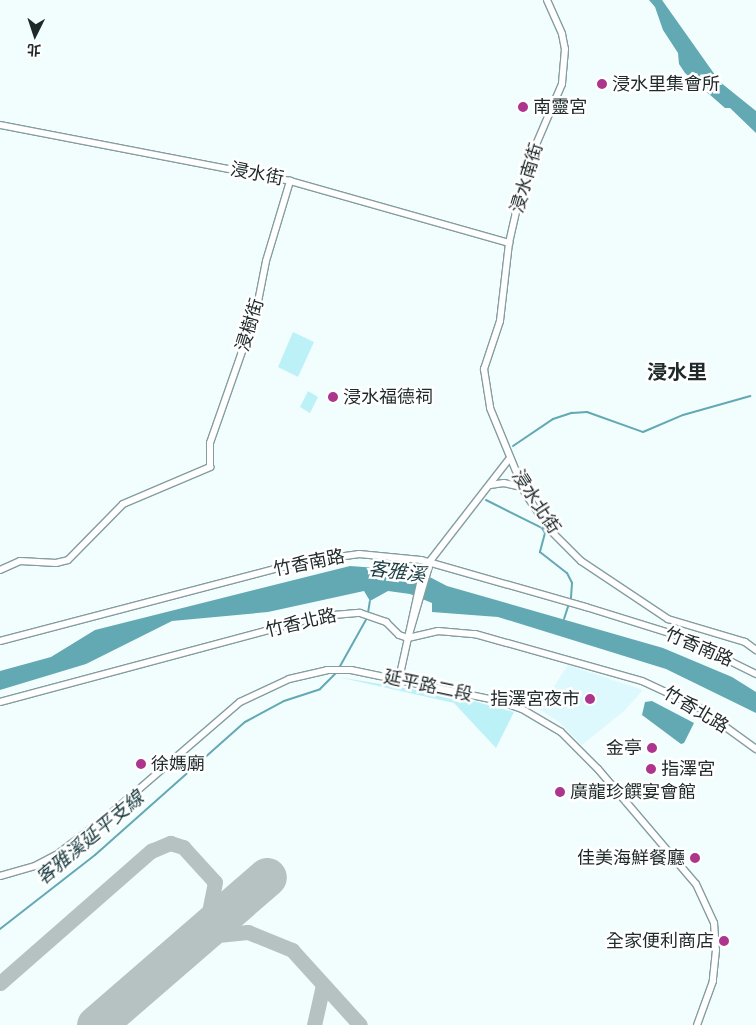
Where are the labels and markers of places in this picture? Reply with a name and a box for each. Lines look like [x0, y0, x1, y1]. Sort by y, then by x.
place label: 浸水里集會所 [612, 73, 720, 95]
marker: 浸水里集會所 [596, 78, 608, 90]
place label: 南靈宮 [533, 96, 587, 118]
marker: 南靈宮 [517, 101, 529, 113]
place label: 浸水福德祠 [343, 386, 433, 408]
marker: 浸水福德祠 [327, 391, 339, 403]
place label: 指澤宮夜市 [490, 688, 580, 710]
marker: 指澤宮夜市 [584, 693, 596, 705]
place label: 金亭 [606, 737, 642, 759]
marker: 金亭 [646, 742, 658, 754]
place label: 徐媽廟 [151, 753, 205, 775]
marker: 徐媽廟 [135, 758, 147, 770]
place label: 指澤宮 [661, 758, 715, 780]
marker: 指澤宮 [645, 763, 657, 775]
place label: 廣龍珍饌宴會館 [570, 781, 696, 803]
marker: 廣龍珍饌宴會館 [554, 786, 566, 798]
place label: 佳美海鮮餐廳 [577, 847, 685, 869]
marker: 佳美海鮮餐廳 [689, 852, 701, 864]
place label: 全家便利商店 [606, 930, 714, 952]
marker: 全家便利商店 [718, 935, 730, 947]

